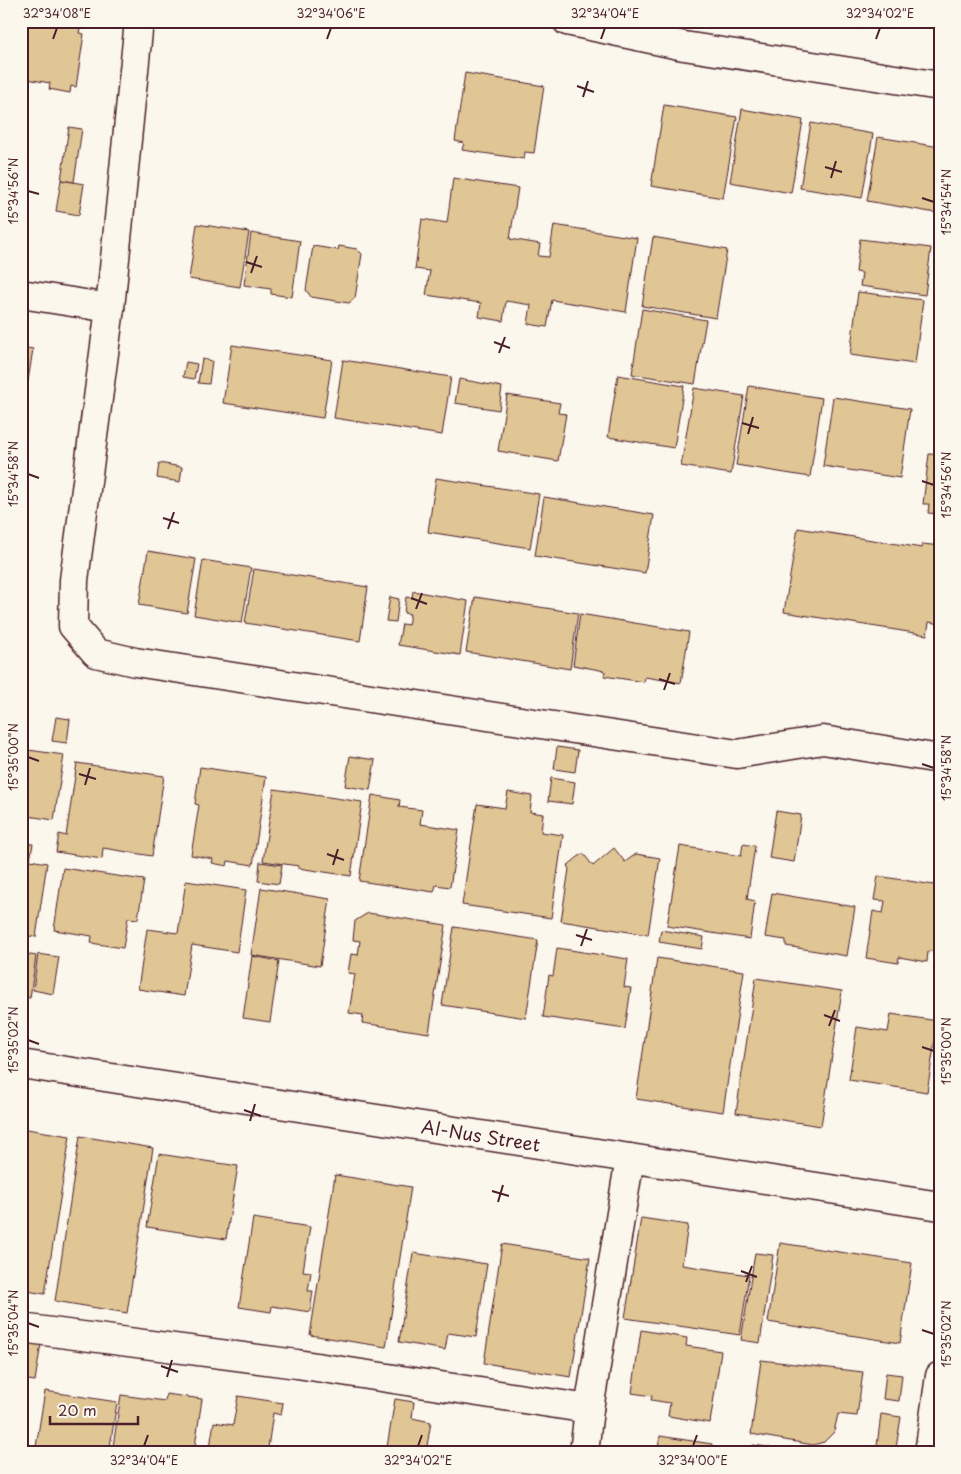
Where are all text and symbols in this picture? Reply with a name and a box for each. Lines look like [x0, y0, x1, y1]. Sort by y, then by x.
text: 32°34'08"E [23, 4, 91, 22]
text: 32°34'06"E [297, 4, 366, 22]
text: 32°34'04"E [571, 4, 639, 22]
text: 32°34'02"E [846, 4, 914, 22]
text: 15°34'56"N [4, 158, 22, 224]
text: 15°34'54"N [937, 169, 955, 235]
text: 15°34'58"N [4, 441, 22, 507]
text: 15°34'56"N [937, 452, 955, 518]
text: 15°35'00"N [4, 723, 22, 791]
text: 15°34'58"N [937, 735, 955, 801]
text: 15°35'02"N [4, 1006, 22, 1074]
text: 15°35'00"N [937, 1017, 955, 1085]
street label: Al-Nus Street [420, 1112, 542, 1158]
text: 15°35'04"N [4, 1290, 22, 1356]
text: 15°35'02"N [937, 1300, 955, 1368]
scale bar [50, 1394, 138, 1426]
text: 20 m [58, 1398, 97, 1421]
text: 32°34'04"E [110, 1451, 178, 1469]
text: 32°34'02"E [384, 1451, 452, 1469]
text: 32°34'00"E [658, 1451, 728, 1469]

